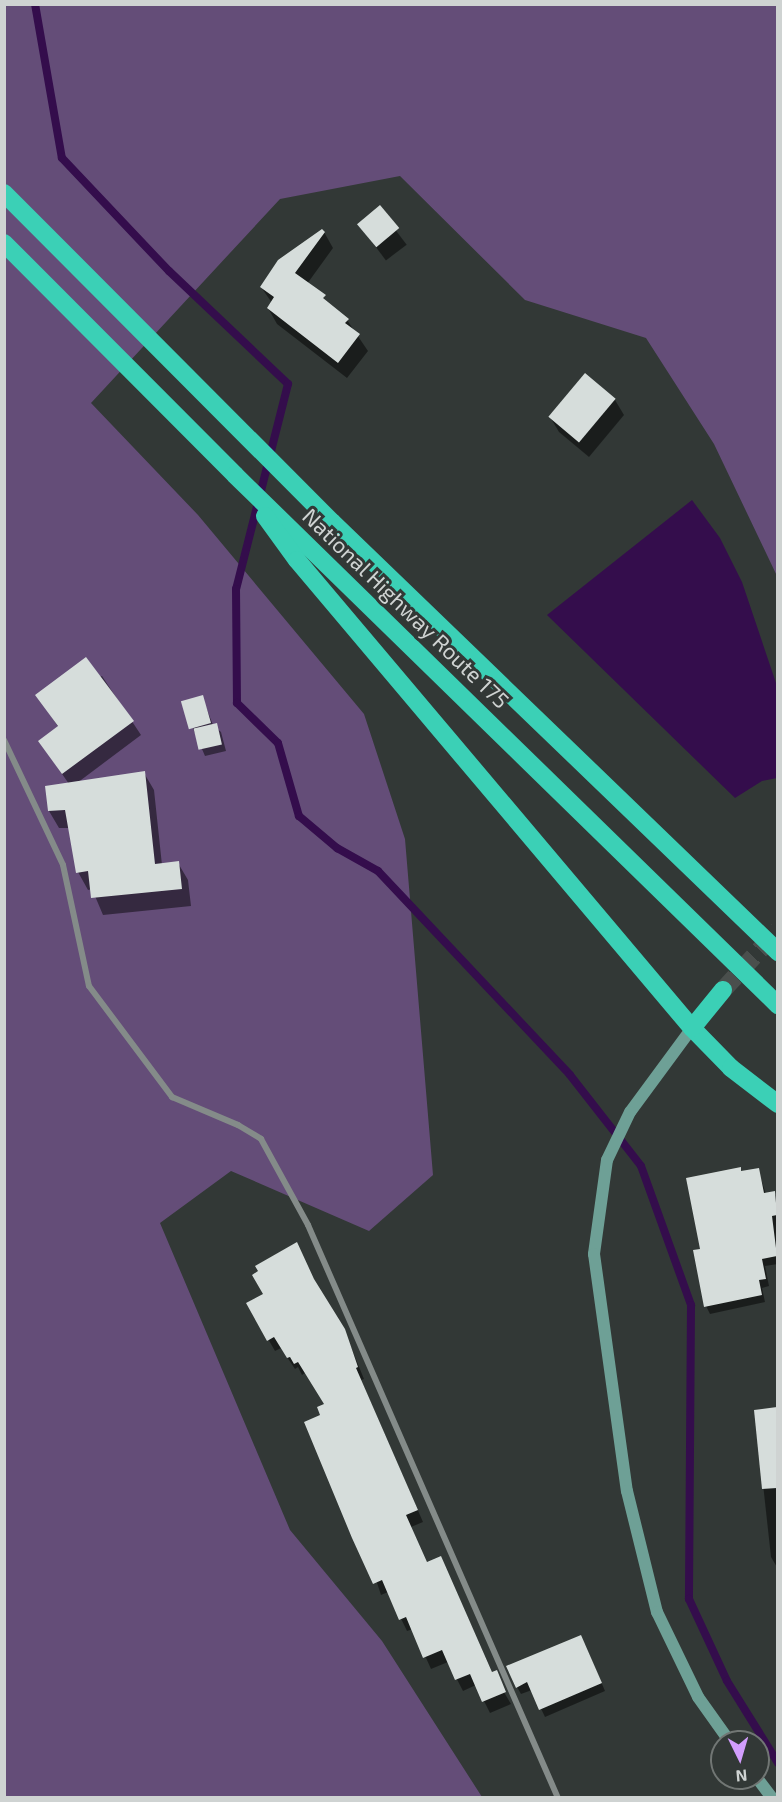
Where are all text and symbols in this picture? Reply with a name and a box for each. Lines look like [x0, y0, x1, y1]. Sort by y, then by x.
street label: National Highway Route 175 [297, 502, 515, 714]
north arrow [710, 1730, 770, 1790]
text: N [735, 1766, 748, 1786]

